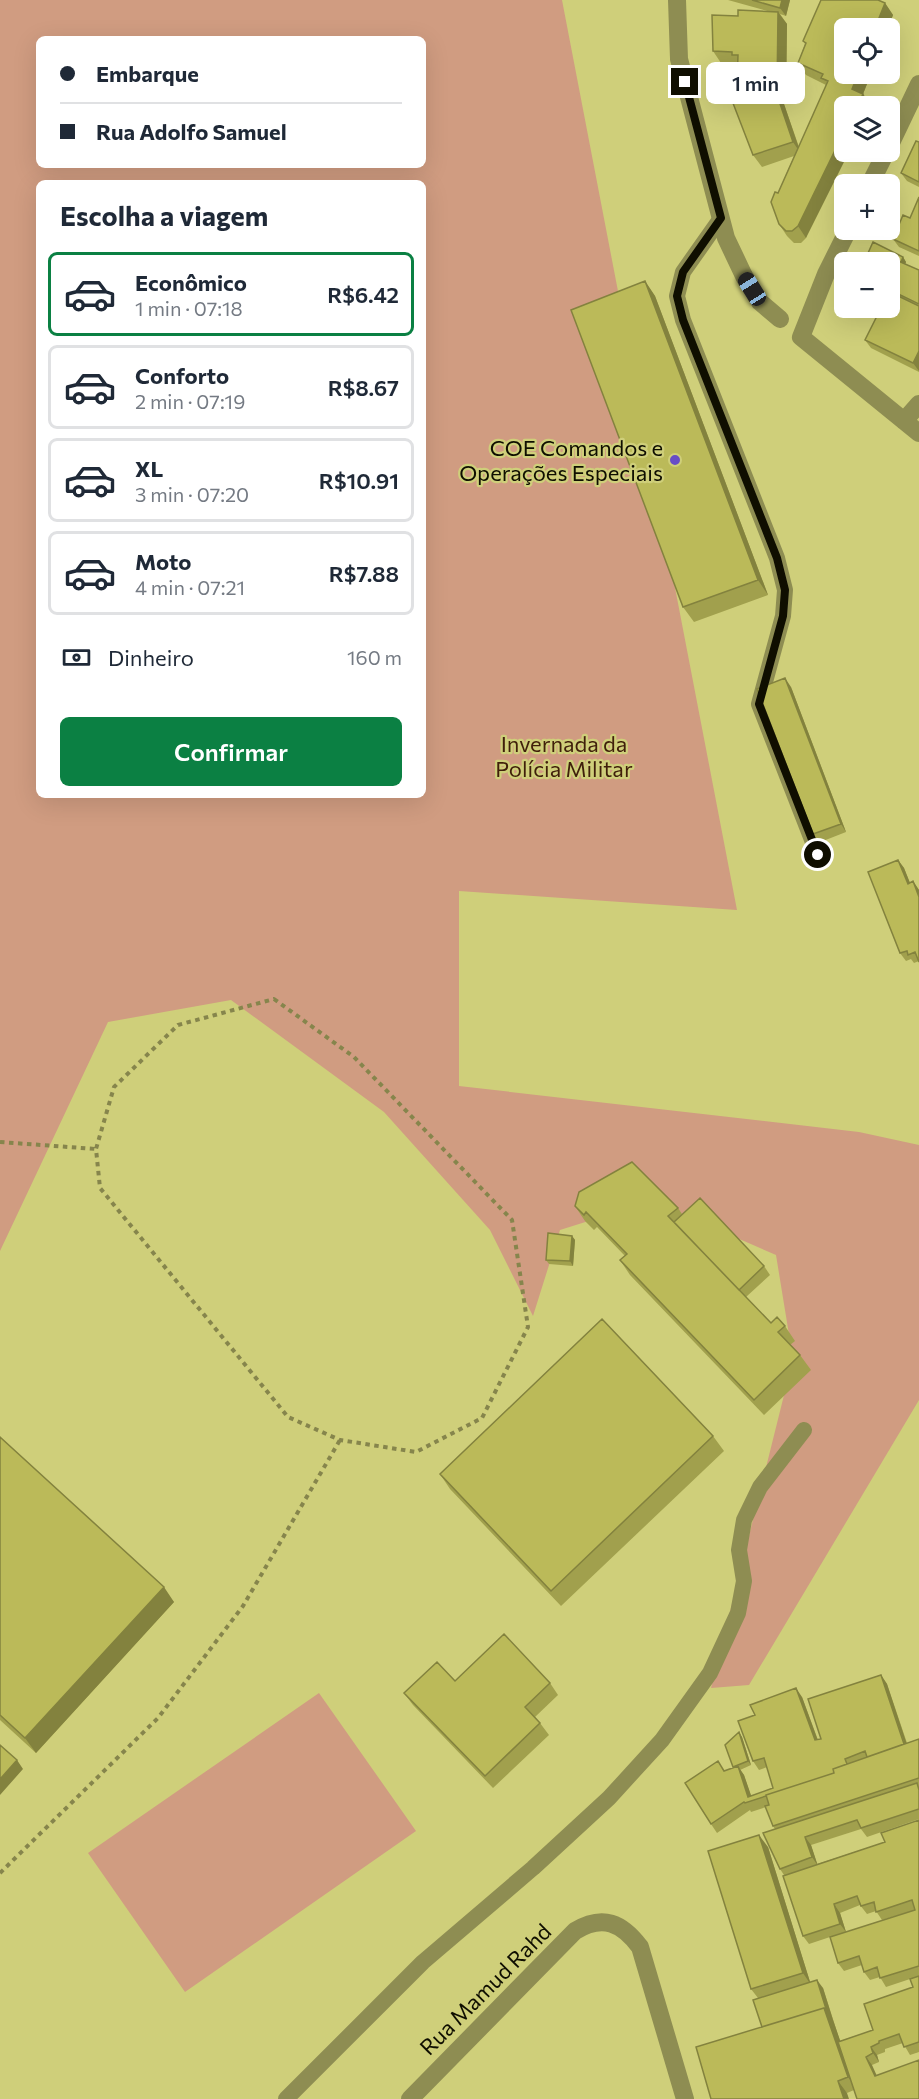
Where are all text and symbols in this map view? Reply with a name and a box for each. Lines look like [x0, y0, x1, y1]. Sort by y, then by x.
map controls [834, 18, 900, 318]
button: locate [834, 18, 900, 84]
text: Embarque [96, 60, 199, 87]
callout: 1 min [706, 61, 805, 103]
route end [671, 68, 698, 95]
text: 1 min [732, 71, 779, 95]
button: layers [834, 96, 900, 162]
text: Rua Adolfo Samuel [96, 118, 287, 145]
button: + [834, 174, 900, 240]
text: Escolha a viagem [60, 199, 268, 232]
button: − [834, 252, 900, 318]
icon: car [63, 267, 117, 321]
text: Econômico [135, 269, 247, 296]
car [735, 269, 769, 309]
text: R$6.42 [327, 281, 399, 308]
text: 1 min · 07:18 [135, 296, 243, 320]
icon: car [63, 360, 117, 414]
text: Conforto [135, 362, 229, 389]
text: R$8.67 [328, 374, 399, 401]
text: 2 min · 07:19 [135, 389, 245, 413]
place label: COE Comandos e Operações Especiais [459, 434, 663, 486]
icon: car [63, 453, 117, 507]
marker: COE Comandos e Operações Especiais [668, 453, 682, 467]
text: XL [135, 455, 163, 482]
text: R$10.91 [319, 467, 399, 494]
text: 3 min · 07:20 [135, 482, 249, 506]
icon: car [63, 546, 117, 600]
text: Moto [135, 548, 191, 575]
text: R$7.88 [329, 560, 399, 587]
text: 4 min · 07:21 [135, 575, 245, 599]
icon: cash [60, 641, 93, 674]
text: Dinheiro [108, 644, 194, 671]
text: 160 m [347, 645, 402, 669]
button: Confirmar [60, 717, 402, 786]
park label: Invernada da Polícia Militar [495, 730, 633, 782]
route start [804, 841, 831, 868]
street label: Rua Mamud Rahd [414, 1918, 556, 2060]

